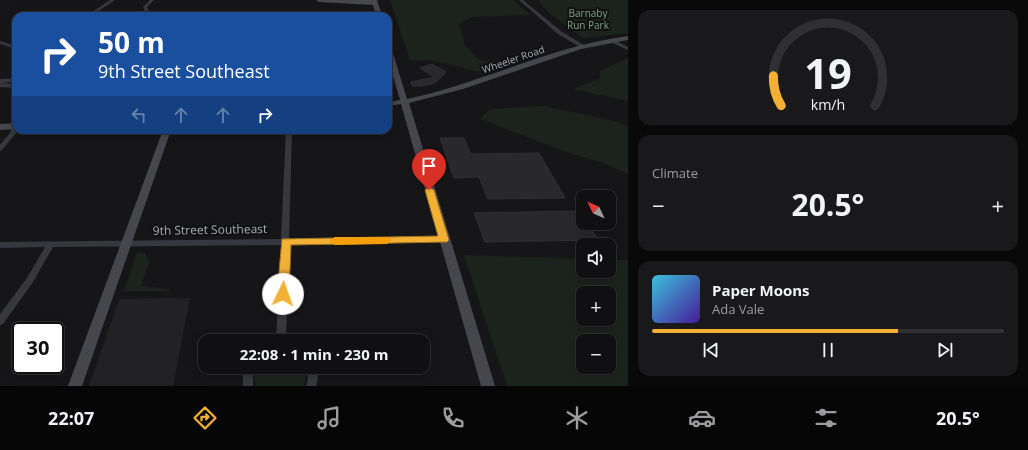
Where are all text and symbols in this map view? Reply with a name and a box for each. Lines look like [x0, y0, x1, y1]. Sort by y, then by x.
park label: Barnaby Run Park [567, 6, 610, 32]
text: 50 m [98, 23, 165, 61]
icon: right [32, 28, 84, 80]
street label: Wheeler Road [480, 42, 546, 76]
text: 19 [804, 44, 852, 100]
text: 9th Street Southeast [98, 59, 270, 83]
text: km/h [811, 94, 845, 113]
icon: left [128, 104, 150, 126]
icon: ahead [170, 104, 192, 126]
icon: ahead [212, 104, 234, 126]
icon: right [254, 104, 276, 126]
pin [412, 149, 446, 190]
icon: arrive [418, 155, 440, 177]
text: Climate [652, 164, 698, 182]
text: 20.5° [792, 184, 864, 225]
north arrow [576, 190, 616, 230]
map controls [576, 190, 616, 374]
text: − [652, 190, 665, 220]
text: + [991, 190, 1004, 220]
street label: 9th Street Southeast [153, 220, 267, 239]
button: sound [576, 238, 616, 278]
position arrow [262, 273, 304, 315]
text: Paper Moons [712, 280, 810, 300]
button: + [576, 286, 616, 326]
text: Ada Vale [712, 300, 764, 318]
speed limit sign: 30 [12, 322, 64, 374]
button: − [576, 334, 616, 374]
icon: previous [700, 339, 722, 361]
icon: pause [817, 339, 839, 361]
icon: next [934, 339, 956, 361]
text: 22:08 · 1 min · 230 m [240, 344, 388, 364]
icon: directions [191, 404, 219, 432]
icon: music [315, 404, 343, 432]
icon: phone [439, 404, 467, 432]
icon: climate [563, 404, 591, 432]
icon: car [688, 404, 716, 432]
icon: filters [812, 404, 840, 432]
text: 22:07 [48, 406, 94, 430]
text: 20.5° [936, 406, 980, 430]

